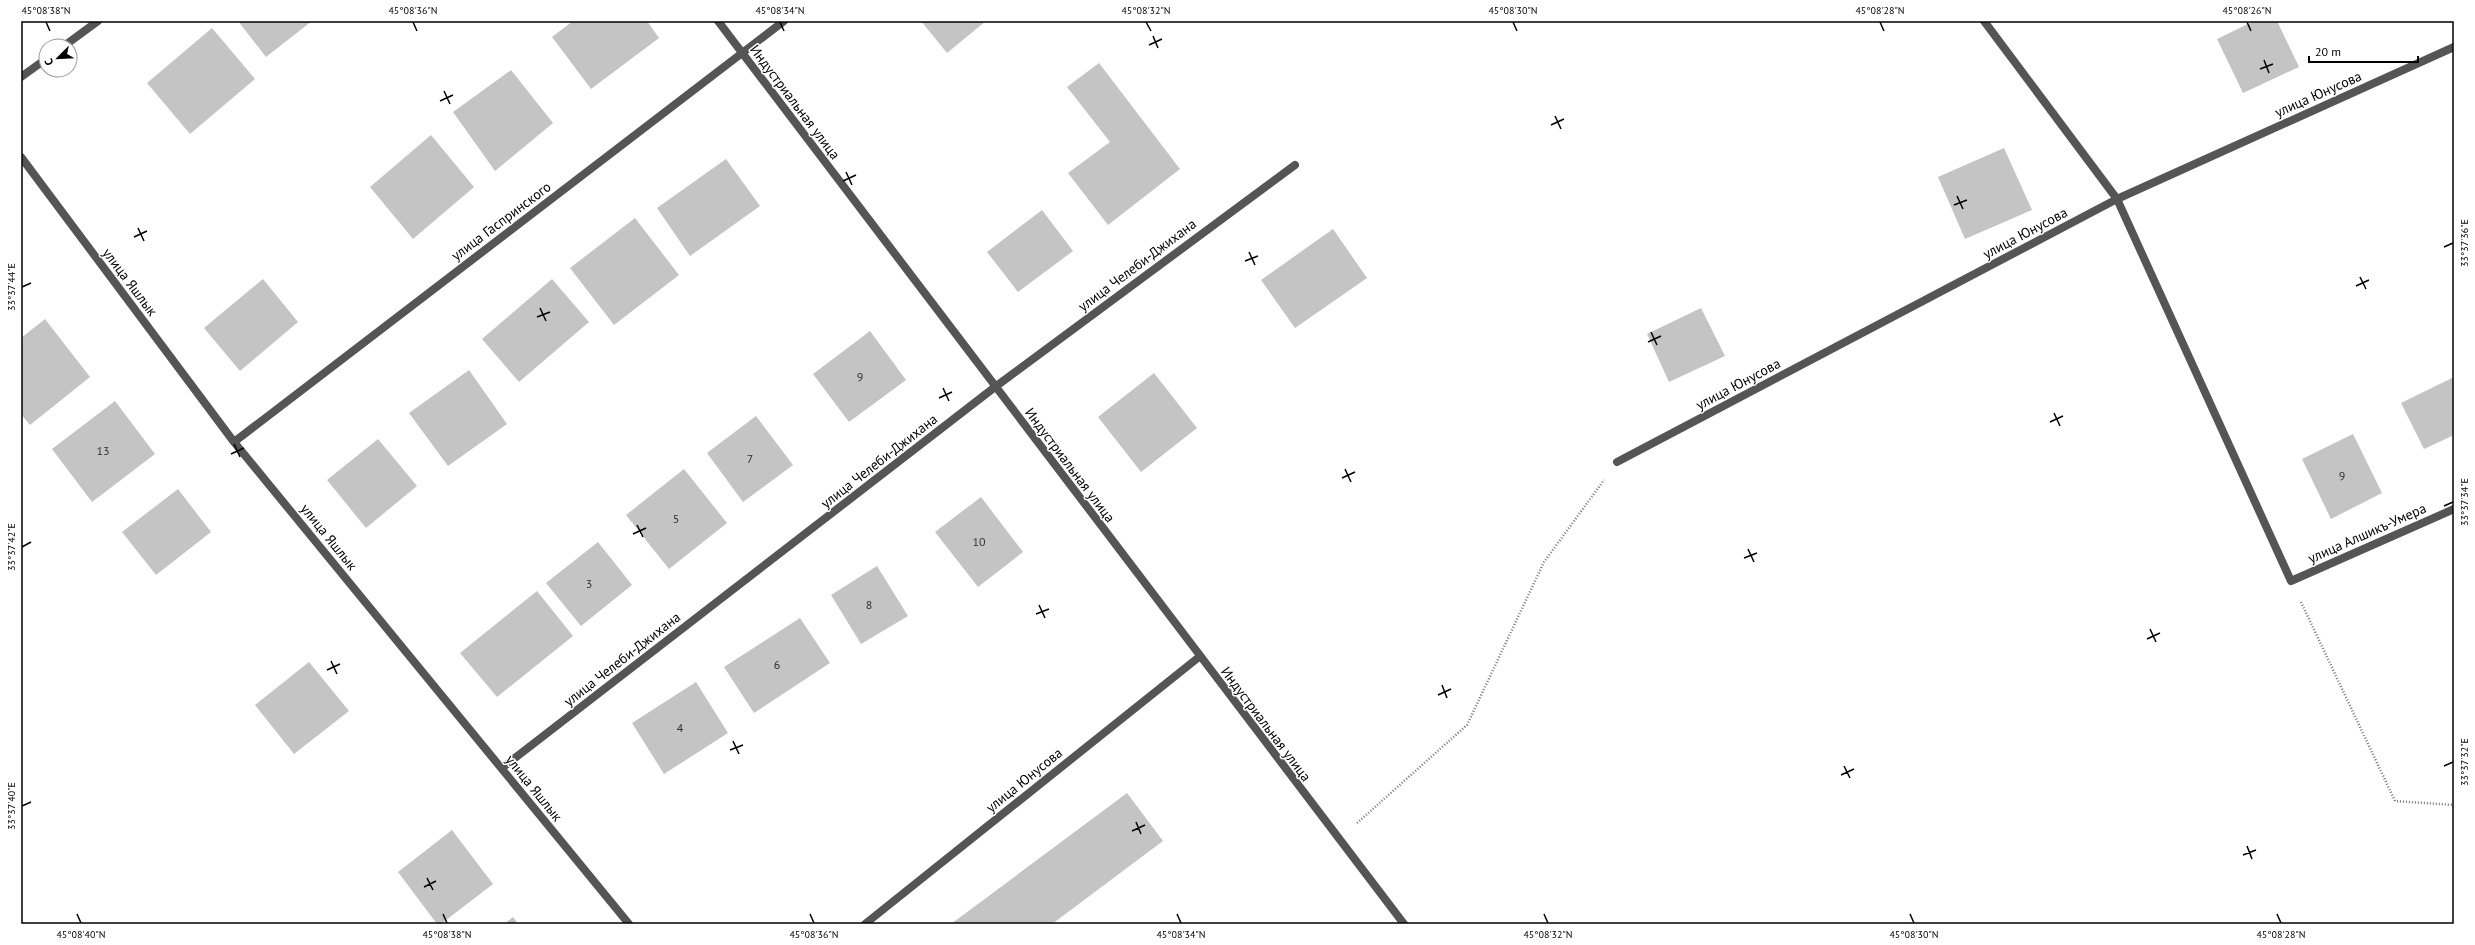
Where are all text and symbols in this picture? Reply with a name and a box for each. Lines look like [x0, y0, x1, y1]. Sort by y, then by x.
text: 45°08'38"N [21, 4, 71, 17]
text: 45°08'36"N [388, 4, 438, 17]
text: 45°08'34"N [755, 4, 805, 17]
text: 45°08'32"N [1121, 4, 1171, 17]
text: 45°08'30"N [1488, 4, 1538, 17]
text: 45°08'28"N [1855, 4, 1905, 17]
text: 45°08'26"N [2222, 4, 2272, 17]
north arrow [38, 38, 78, 78]
scale bar [2309, 38, 2418, 64]
street label: Индустриальная улица [746, 41, 844, 163]
text: 20 m [2315, 44, 2341, 59]
text: С [41, 56, 57, 68]
street label: улица Юнусова [2272, 67, 2364, 121]
street label: улица Гаспринского [448, 178, 554, 264]
street label: улица Юнусова [1980, 203, 2070, 263]
street label: улица Челеби-Джихана [1074, 215, 1200, 315]
text: 33°37'36"E [2458, 219, 2471, 267]
street label: улица Яшлык [99, 244, 162, 320]
text: 33°37'44"E [5, 263, 18, 311]
street label: улица Юнусова [1693, 354, 1783, 414]
house number: 9 [857, 369, 863, 384]
street label: Индустриальная улица [1021, 404, 1119, 526]
street label: улица Челеби-Джихана [817, 410, 941, 512]
house number: 13 [96, 443, 110, 458]
house number: 7 [747, 451, 753, 466]
house number: 9 [2339, 468, 2345, 483]
text: 33°37'34"E [2458, 478, 2471, 526]
street label: улица Алшикъ-Умера [2305, 499, 2429, 567]
street label: улица Яшлык [297, 500, 362, 574]
house number: 5 [673, 511, 679, 526]
text: 33°37'42"E [5, 523, 18, 571]
house number: 10 [972, 534, 986, 549]
house number: 3 [586, 576, 592, 591]
house number: 8 [866, 597, 872, 612]
street label: улица Челеби-Джихана [560, 608, 684, 710]
house number: 6 [774, 657, 780, 672]
street label: Индустриальная улица [1217, 663, 1315, 785]
house number: 4 [677, 720, 684, 735]
text: 33°37'32"E [2458, 738, 2471, 786]
street label: улица Юнусова [982, 744, 1066, 816]
street label: улица Яшлык [502, 751, 567, 825]
text: 33°37'40"E [5, 782, 18, 830]
text: 45°08'40"N [56, 928, 106, 941]
text: 45°08'38"N [422, 928, 472, 941]
text: 45°08'36"N [789, 928, 839, 941]
text: 45°08'34"N [1156, 928, 1206, 941]
text: 45°08'32"N [1523, 928, 1573, 941]
text: 45°08'30"N [1889, 928, 1939, 941]
text: 45°08'28"N [2256, 928, 2306, 941]

